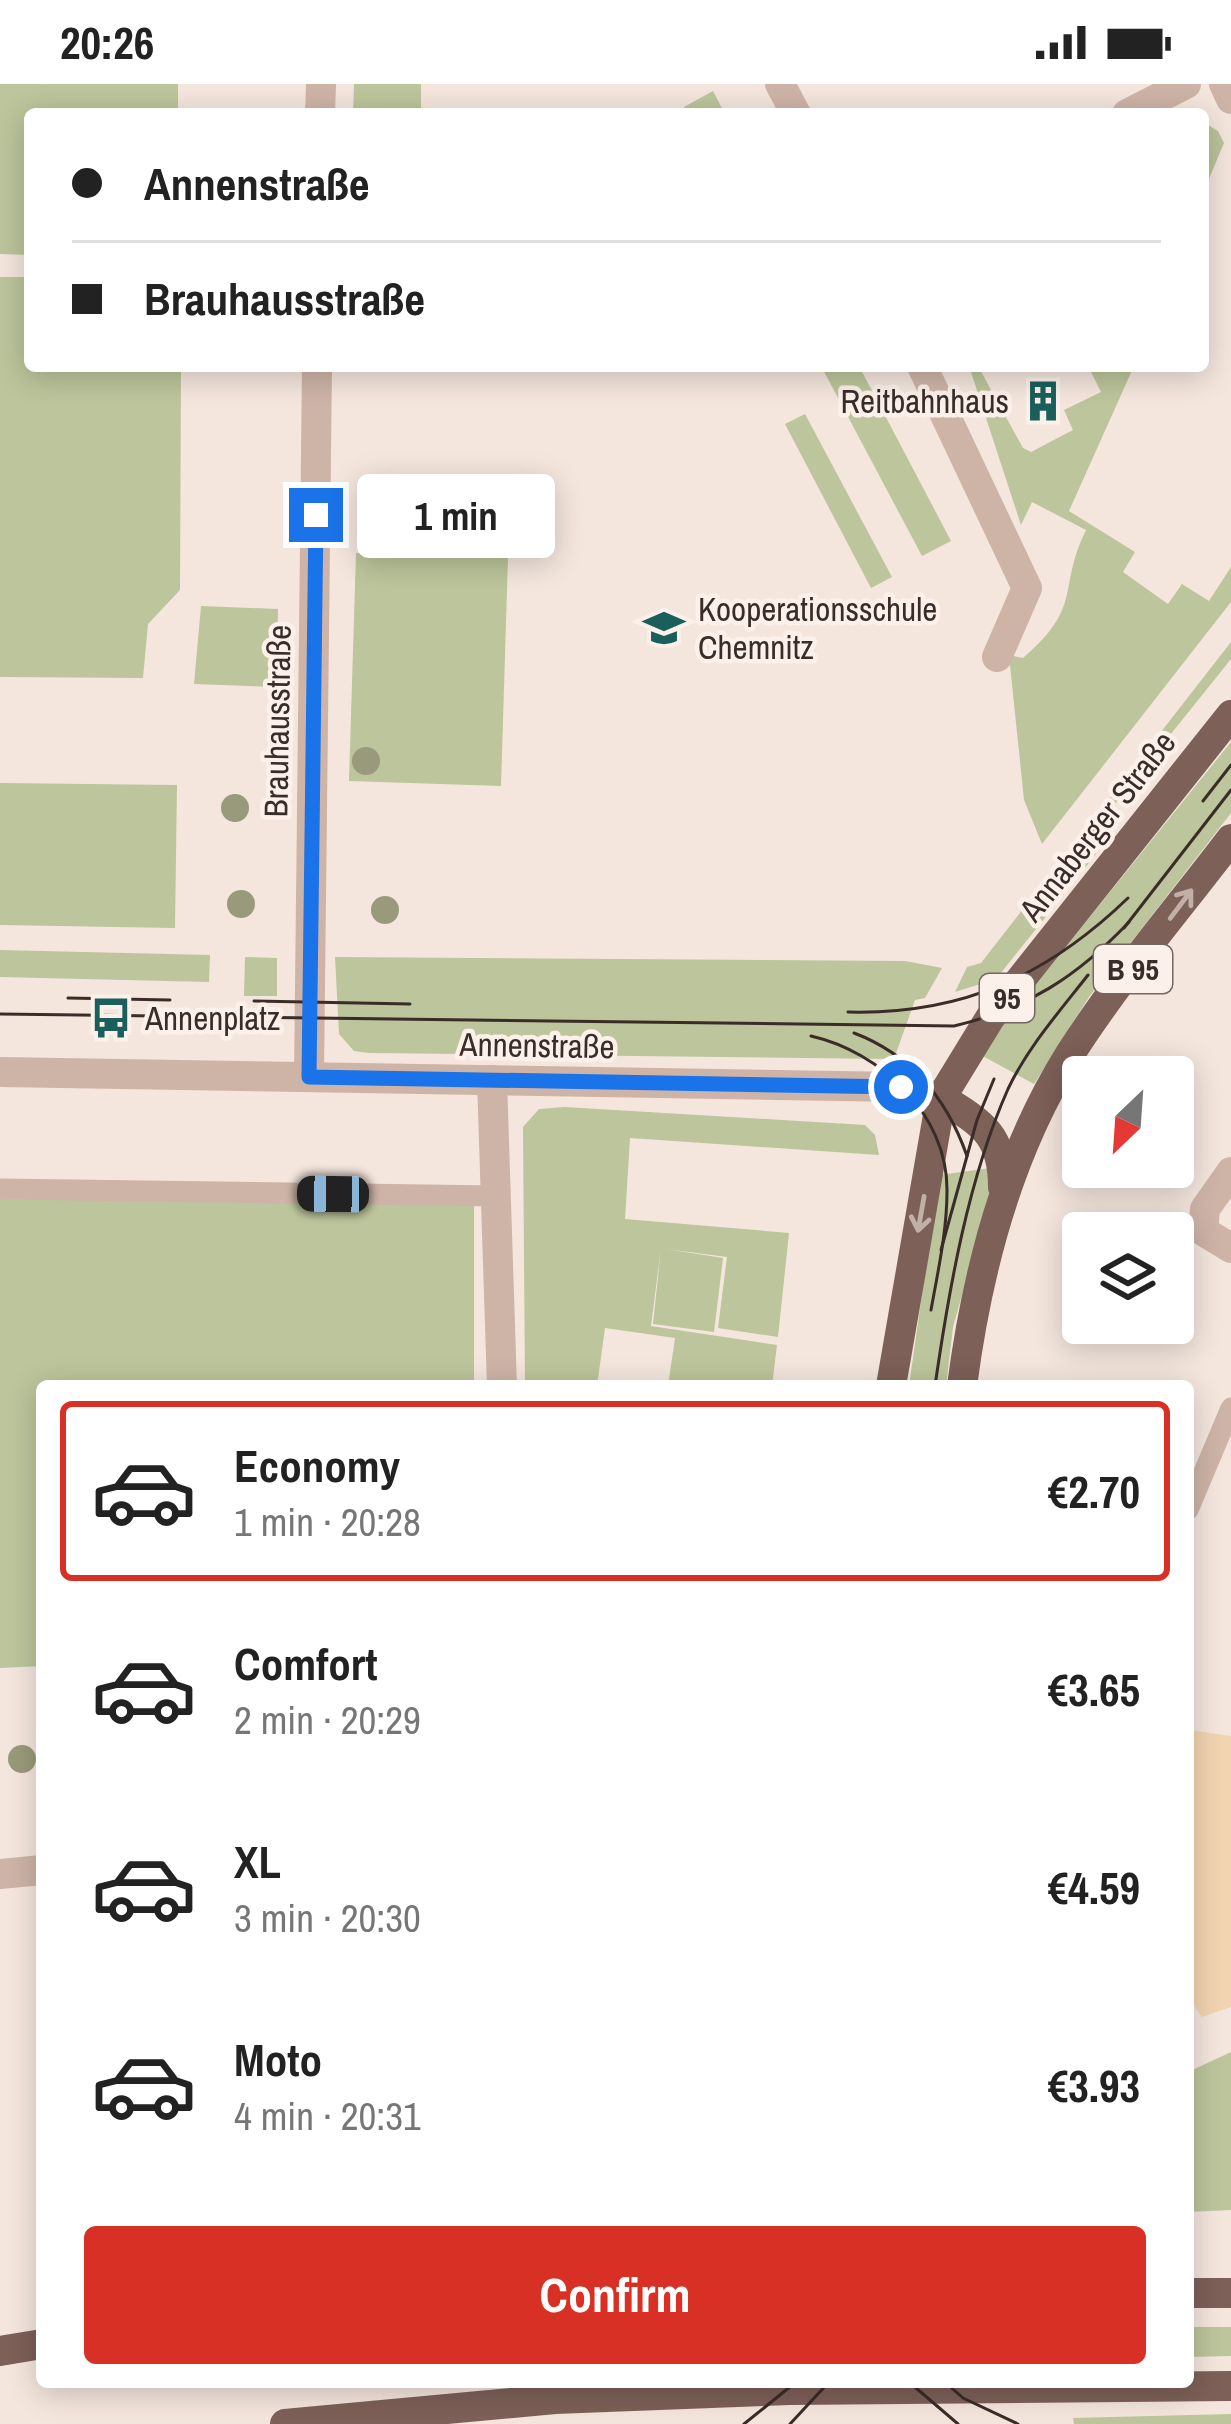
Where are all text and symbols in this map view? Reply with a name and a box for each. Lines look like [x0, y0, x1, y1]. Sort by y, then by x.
text: 20:26 [60, 12, 154, 73]
text: Annenstraße [144, 153, 370, 214]
text: Brauhausstraße [144, 268, 425, 329]
building icon: Reitbahnhaus [1020, 378, 1066, 424]
place label: Reitbahnhaus [841, 379, 1009, 423]
callout: 1 min [358, 473, 556, 557]
route end [289, 488, 343, 542]
text: 1 min [414, 490, 498, 542]
place label: Kooperationsschule Chemnitz [698, 587, 937, 669]
school or university icon: Kooperationsschule Chemnitz [641, 605, 687, 651]
street label: Brauhausstraße [253, 624, 301, 818]
street label: Annaberger Straße [1008, 722, 1185, 931]
one-way arrow [1168, 889, 1194, 921]
road number: B 95 [1094, 945, 1172, 993]
road number: 95 [980, 974, 1034, 1022]
bus stop icon: Annenplatz [88, 995, 134, 1041]
place label: Annenplatz [144, 996, 280, 1040]
street label: Annenstraße [458, 1022, 615, 1068]
north arrow [1062, 1056, 1194, 1188]
map controls [1062, 1056, 1194, 1344]
route start [874, 1060, 928, 1114]
car [297, 1175, 369, 1213]
one-way arrow [909, 1193, 932, 1232]
button: layers [1062, 1212, 1194, 1344]
text: Economy [234, 1435, 400, 1496]
icon: car [90, 1437, 198, 1545]
text: €2.70 [1048, 1461, 1140, 1522]
text: 1 min · 20:28 [234, 1496, 421, 1548]
text: Comfort [234, 1633, 377, 1694]
icon: car [90, 1635, 198, 1743]
text: €3.65 [1048, 1659, 1140, 1720]
text: 2 min · 20:29 [234, 1694, 421, 1746]
text: XL [234, 1831, 281, 1892]
icon: car [90, 1833, 198, 1941]
text: €4.59 [1048, 1857, 1140, 1918]
text: 3 min · 20:30 [234, 1892, 421, 1944]
text: Moto [234, 2029, 322, 2090]
icon: car [90, 2031, 198, 2139]
text: €3.93 [1048, 2055, 1140, 2116]
text: 4 min · 20:31 [234, 2090, 421, 2142]
button: Confirm [84, 2226, 1146, 2364]

